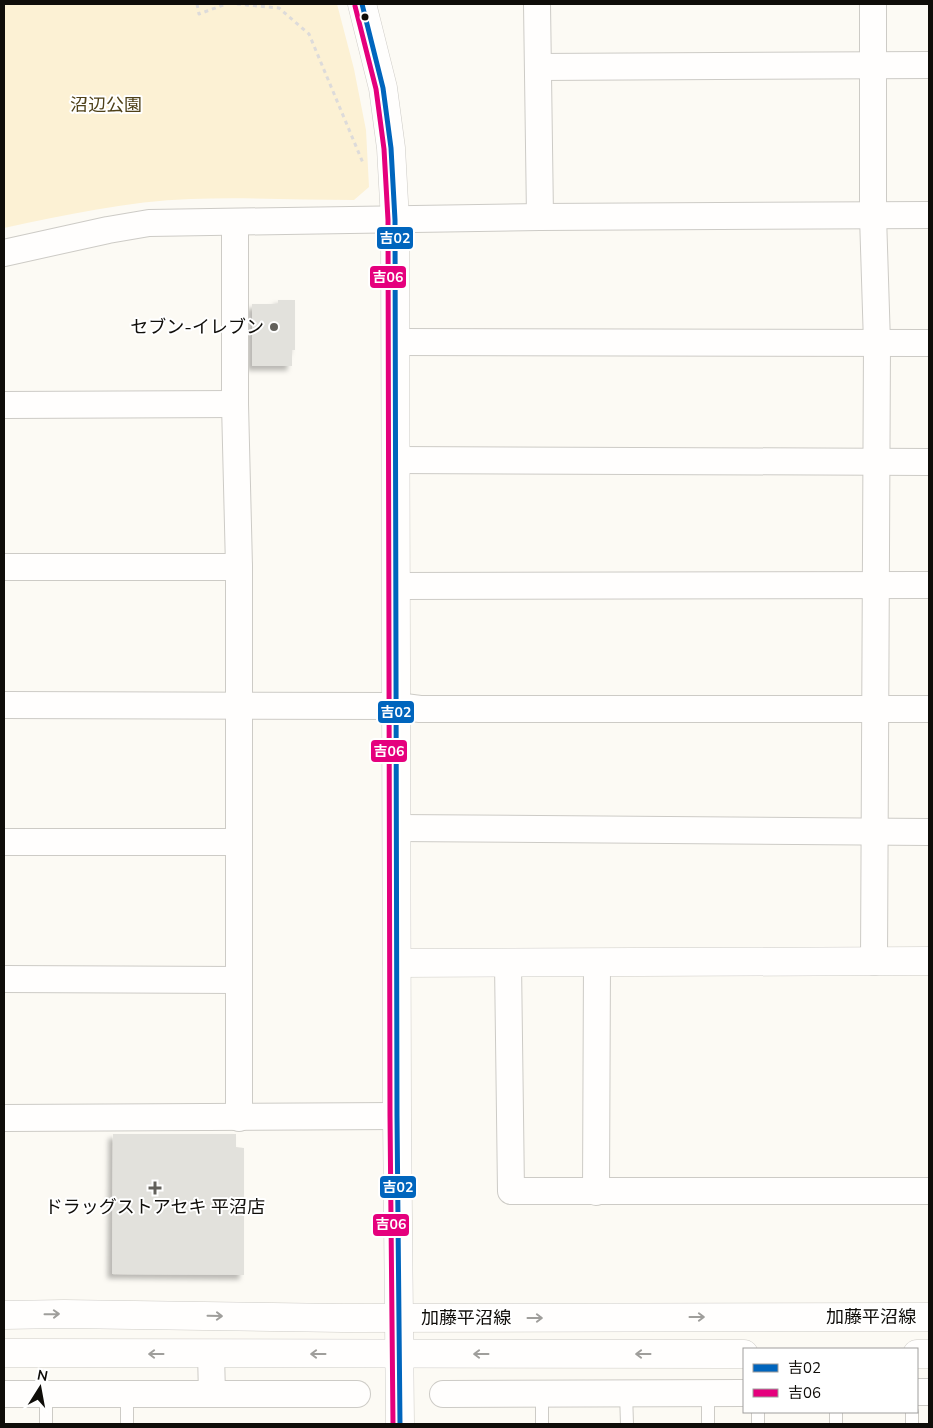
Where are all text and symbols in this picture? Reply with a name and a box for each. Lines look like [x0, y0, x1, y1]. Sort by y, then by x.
unlabelled marker [360, 12, 370, 22]
park label: 沼辺公園 [70, 93, 142, 117]
line badge: 吉02 [376, 226, 414, 250]
text: 吉02 [380, 229, 410, 248]
line badge: 吉06 [369, 265, 407, 289]
text: 吉06 [373, 268, 403, 287]
place label: セブン-イレブン [130, 315, 264, 339]
marker: セブン-イレブン [268, 321, 280, 333]
line badge: 吉02 [377, 700, 415, 724]
text: 吉02 [381, 703, 411, 722]
line badge: 吉06 [370, 739, 408, 763]
text: 吉06 [374, 742, 404, 761]
line badge: 吉02 [379, 1175, 417, 1199]
text: 吉02 [383, 1178, 413, 1197]
marker: ドラッグストアセキ 平沼店 [149, 1182, 161, 1194]
place label: ドラッグストアセキ 平沼店 [45, 1195, 265, 1219]
line badge: 吉06 [372, 1213, 410, 1237]
text: 吉06 [376, 1215, 406, 1234]
street label: 加藤平沼線 [826, 1305, 916, 1329]
street label: 加藤平沼線 [421, 1306, 511, 1330]
one-way arrow [44, 1309, 60, 1319]
one-way arrow [206, 1311, 223, 1321]
one-way arrow [689, 1312, 705, 1322]
one-way arrow [526, 1313, 543, 1323]
legend [743, 1348, 918, 1413]
one-way arrow [148, 1349, 164, 1359]
one-way arrow [310, 1349, 326, 1359]
one-way arrow [473, 1349, 489, 1359]
one-way arrow [635, 1349, 652, 1359]
text: 吉02 [788, 1358, 821, 1378]
north arrow [15, 1363, 65, 1413]
text: N [35, 1365, 49, 1386]
text: 吉06 [788, 1383, 821, 1403]

